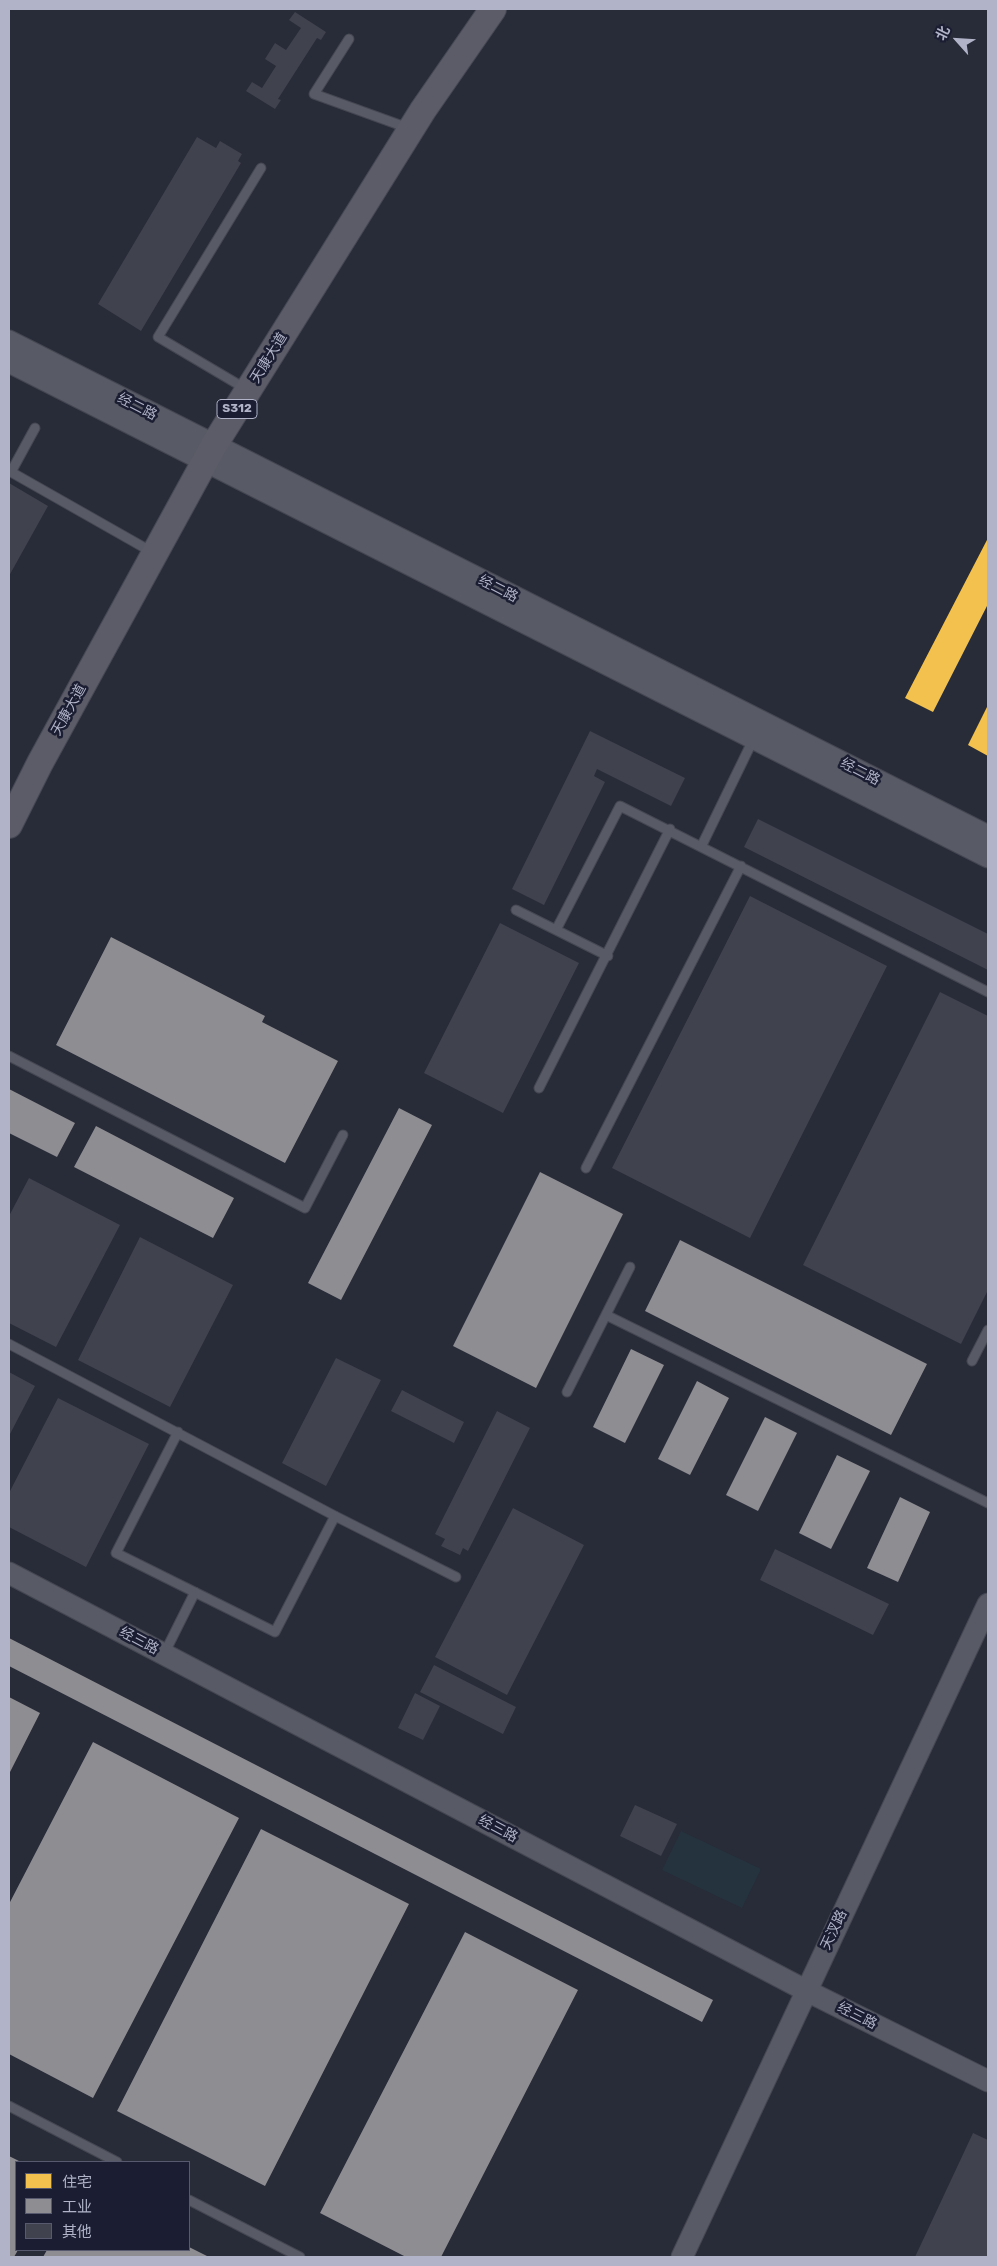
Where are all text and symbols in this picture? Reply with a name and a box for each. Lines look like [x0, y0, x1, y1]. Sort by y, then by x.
north arrow [932, 15, 982, 65]
text: 北 [932, 23, 954, 43]
street label: 天康大道 [247, 330, 291, 386]
street label: 经二路 [114, 390, 160, 424]
road number: S312 [217, 399, 257, 418]
street label: 经二路 [475, 572, 521, 606]
street label: 天康大道 [48, 681, 90, 739]
street label: 经二路 [837, 755, 883, 789]
street label: 经三路 [117, 1624, 161, 1658]
street label: 经三路 [476, 1812, 520, 1846]
street label: 天汊路 [818, 1907, 850, 1953]
street label: 经三路 [834, 1999, 880, 2033]
legend [15, 2161, 190, 2251]
text: 住宅 [62, 2173, 92, 2191]
text: 工业 [62, 2198, 92, 2216]
text: 其他 [62, 2223, 92, 2241]

